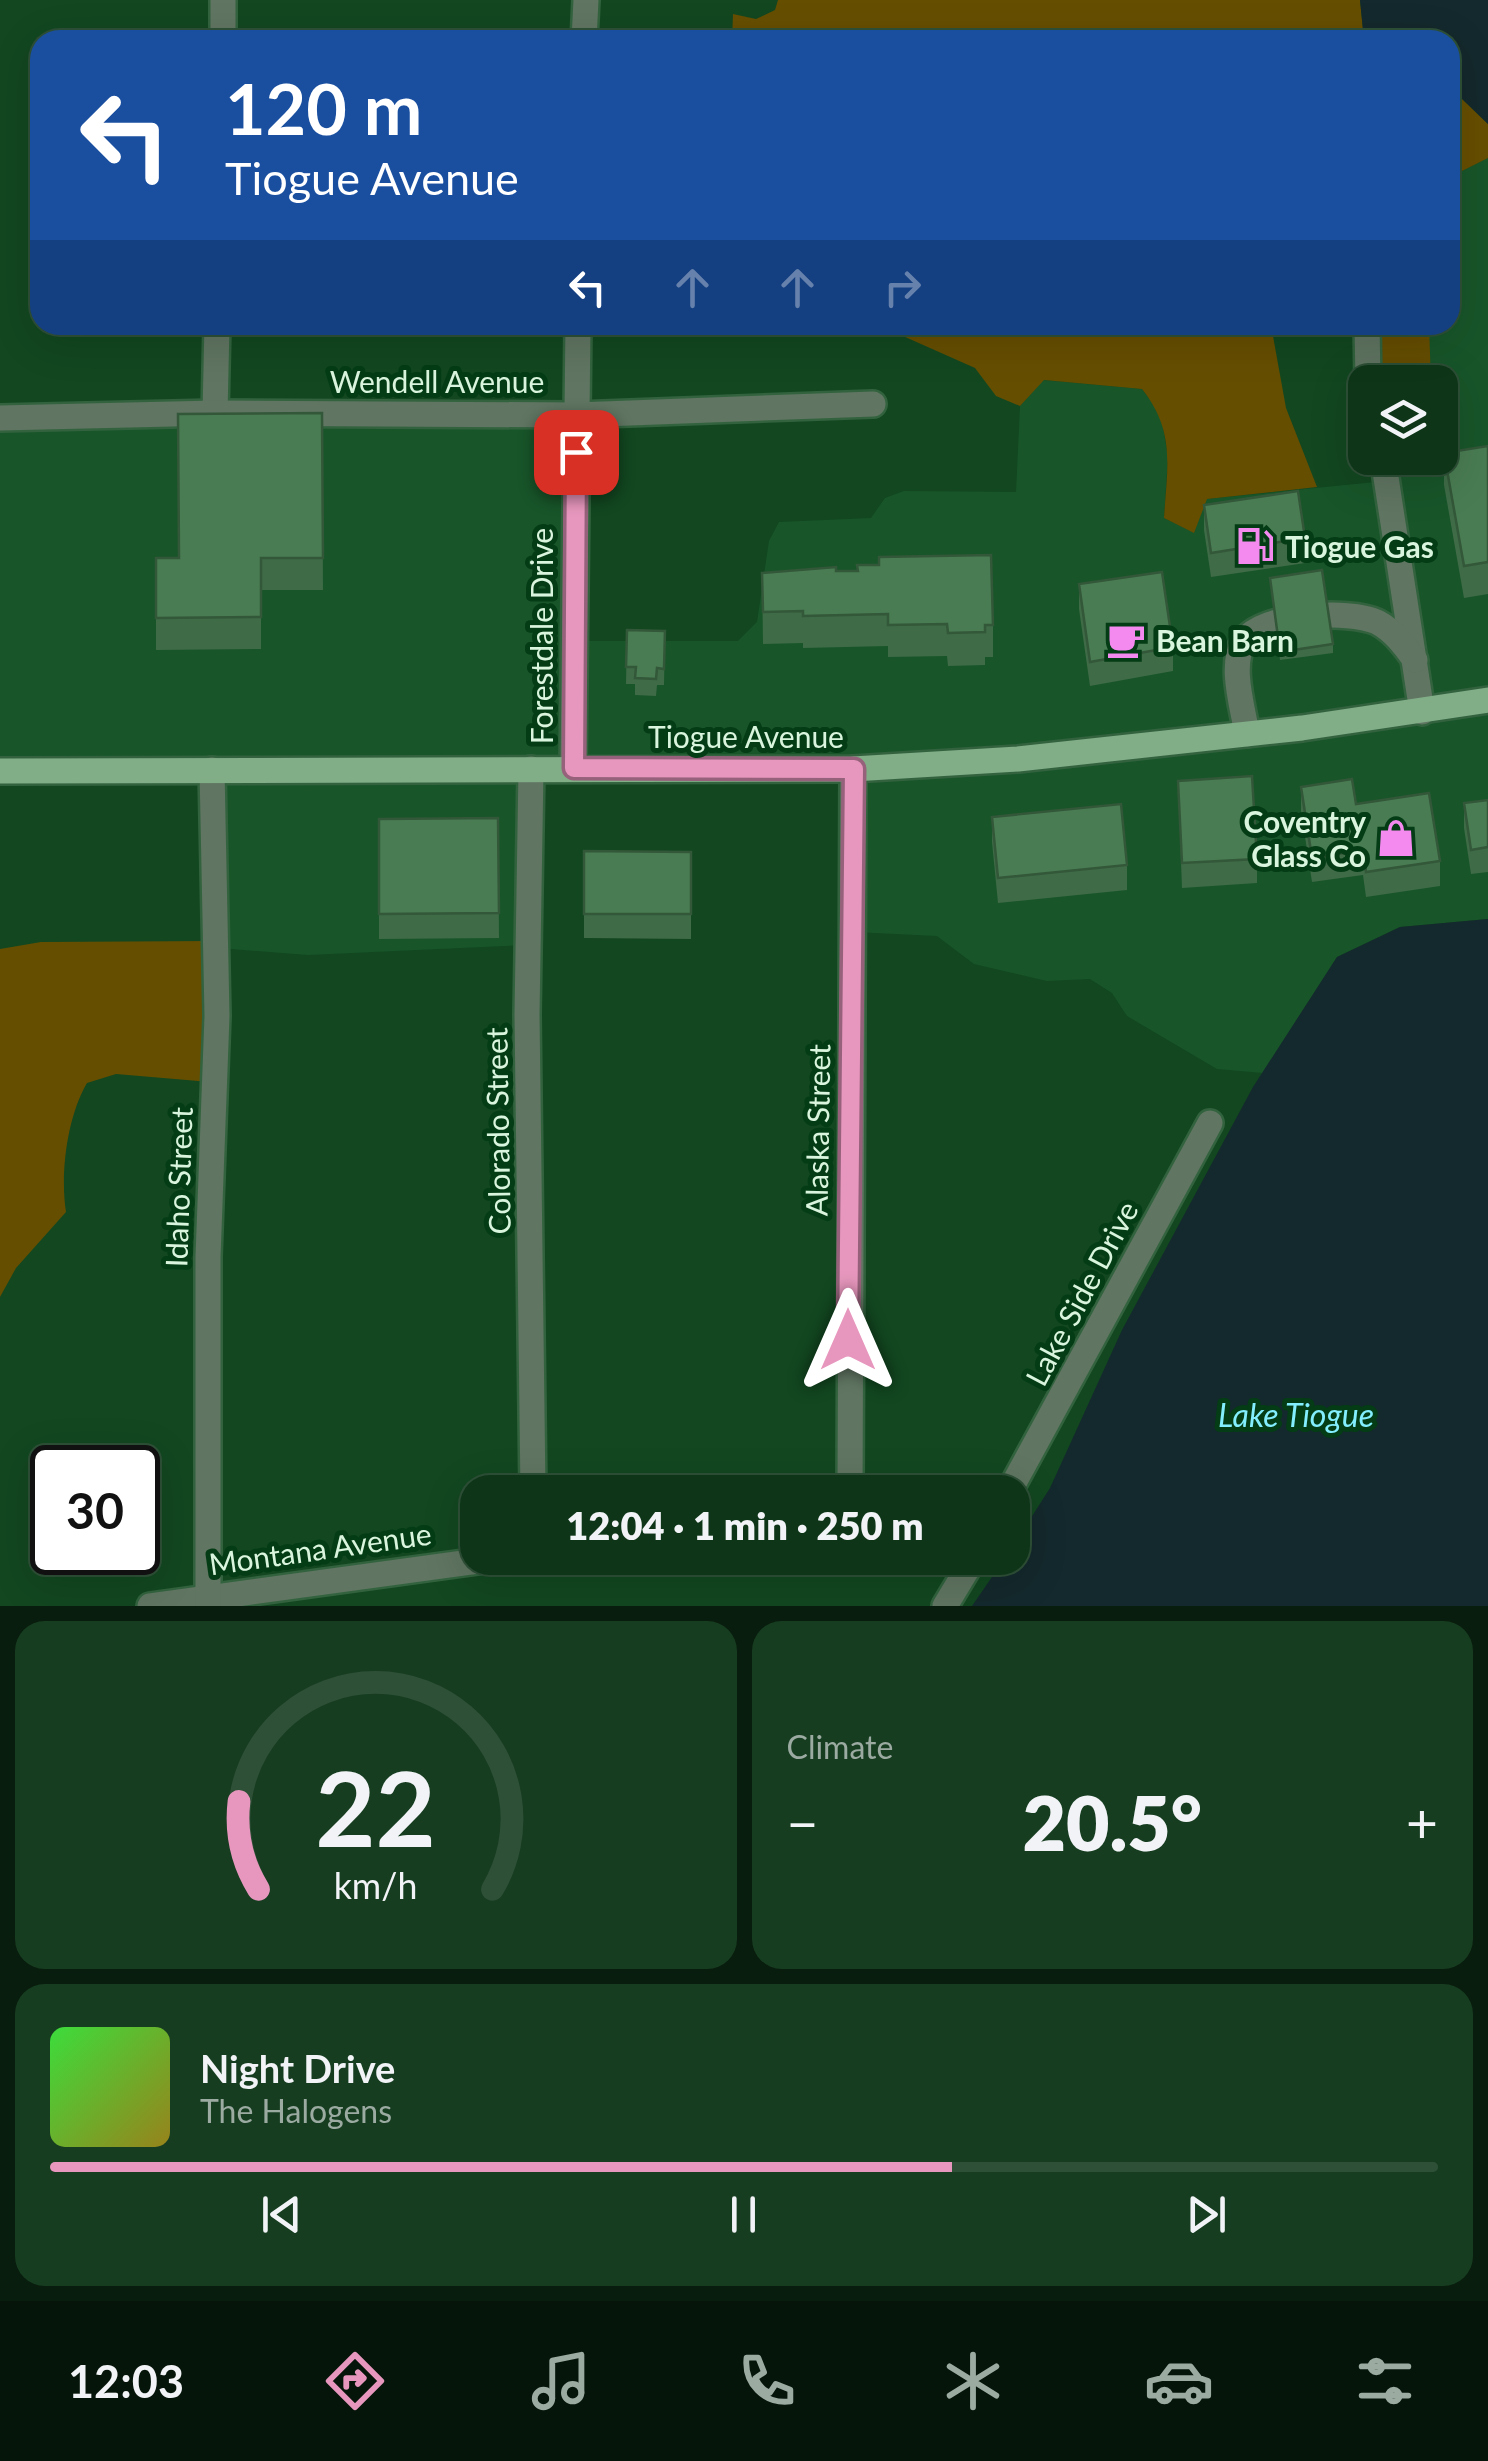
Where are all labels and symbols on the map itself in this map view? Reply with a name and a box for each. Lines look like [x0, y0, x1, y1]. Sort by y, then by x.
street label: Wendell Avenue [330, 363, 544, 399]
pin [534, 410, 619, 495]
fuel station icon: Tiogue Gas [1234, 525, 1276, 567]
street label: Forestdale Drive [523, 528, 559, 744]
place label: Tiogue Gas [1285, 528, 1434, 564]
cafe icon: Bean Barn [1105, 619, 1147, 661]
place label: Bean Barn [1156, 622, 1294, 658]
street label: Tiogue Avenue [648, 718, 844, 754]
place label: Coventry Glass Co [1243, 803, 1366, 873]
shop icon: Coventry Glass Co [1375, 817, 1417, 859]
street label: Colorado Street [477, 1027, 517, 1235]
street label: Alaska Street [798, 1043, 837, 1216]
street label: Idaho Street [157, 1106, 199, 1268]
street label: Lake Side Drive [1017, 1195, 1145, 1391]
position arrow [796, 1288, 900, 1392]
water label: Lake Tiogue [1218, 1395, 1374, 1434]
speed limit sign: 30 [30, 1445, 160, 1575]
street label: Montana Avenue [206, 1515, 434, 1581]

